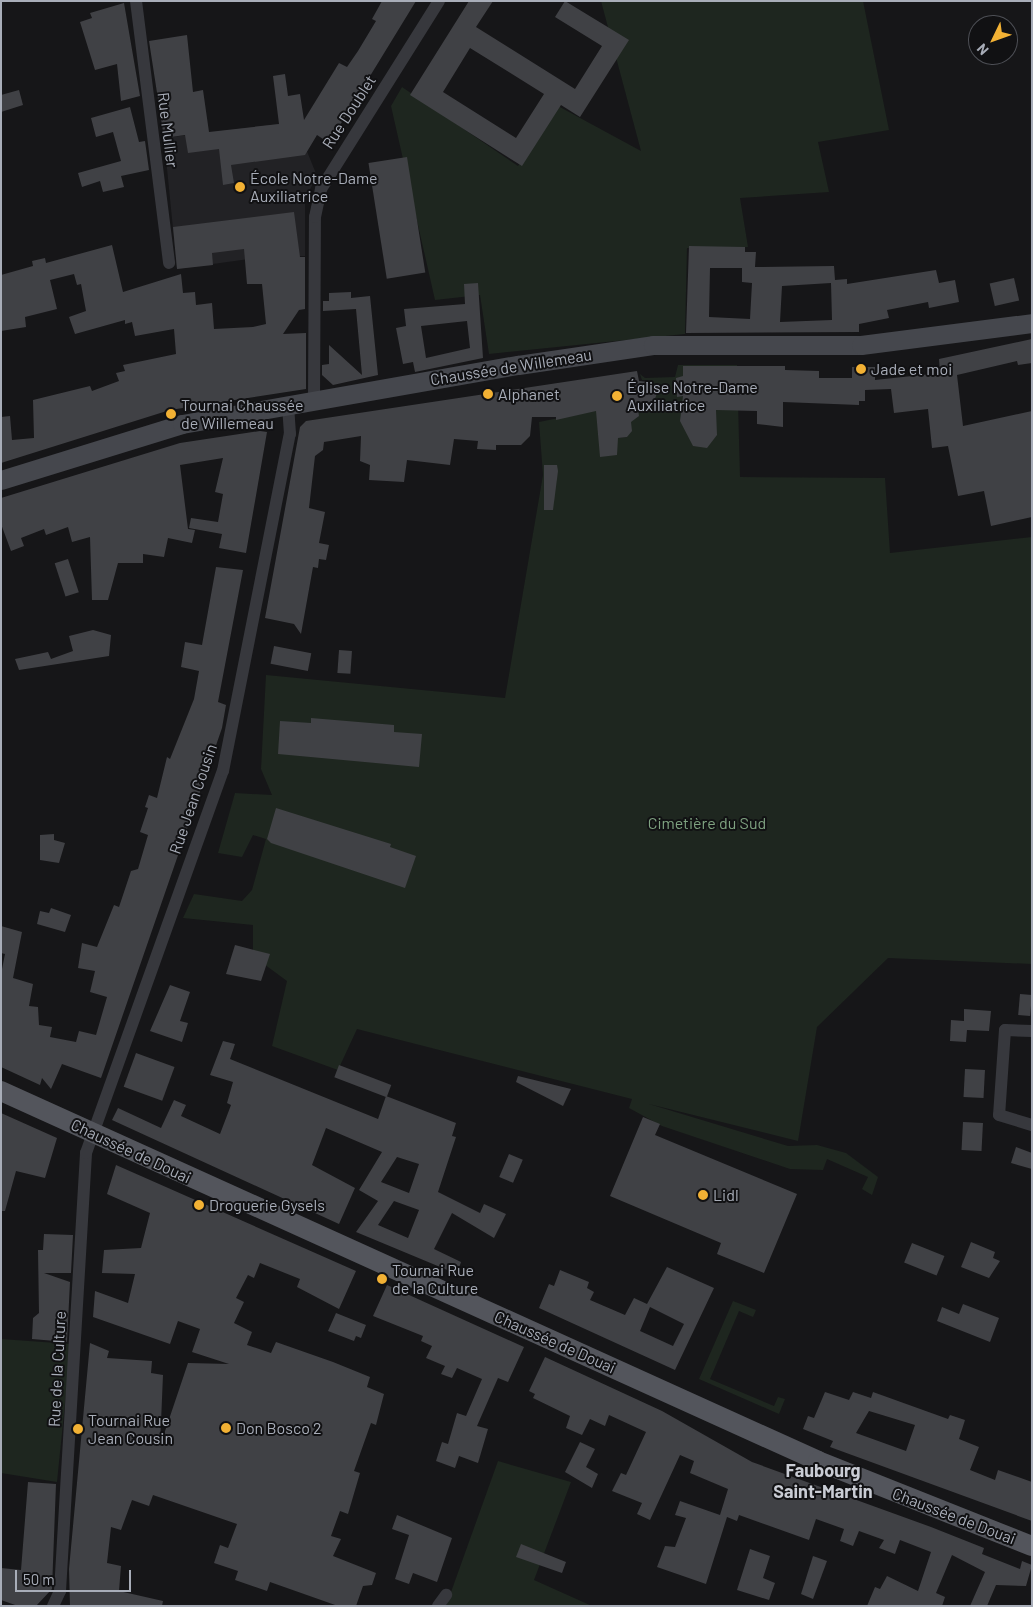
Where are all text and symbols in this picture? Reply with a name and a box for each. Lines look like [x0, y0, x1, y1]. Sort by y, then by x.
north arrow [968, 15, 1018, 65]
text: N [973, 41, 992, 59]
street label: Rue Doublet [318, 72, 380, 152]
street label: Rue Mullier [154, 91, 182, 169]
place label: École Notre-Dame Auxiliatrice [250, 168, 378, 206]
marker: École Notre-Dame Auxiliatrice [234, 181, 246, 193]
street label: Chaussée de Willemeau [429, 345, 593, 389]
place label: Jade et moi [871, 359, 952, 379]
marker: Jade et moi [855, 363, 867, 375]
place label: Église Notre-Dame Auxiliatrice [627, 377, 758, 415]
place label: Alphanet [498, 384, 560, 404]
marker: Alphanet [482, 388, 494, 400]
marker: Église Notre-Dame Auxiliatrice [611, 390, 623, 402]
place label: Tournai Chaussée de Willemeau [181, 395, 303, 433]
marker: Tournai Chaussée de Willemeau [165, 408, 177, 420]
street label: Rue Jean Cousin [165, 741, 221, 857]
park label: Cimetière du Sud [648, 813, 766, 833]
street label: Chaussée de Douai [68, 1115, 194, 1187]
place label: Lidl [713, 1185, 739, 1205]
marker: Lidl [697, 1189, 709, 1201]
place label: Droguerie Gysels [209, 1195, 325, 1215]
marker: Droguerie Gysels [193, 1199, 205, 1211]
place label: Tournai Rue de la Culture [392, 1260, 478, 1298]
marker: Tournai Rue de la Culture [376, 1273, 388, 1285]
street label: Chaussée de Douai [492, 1307, 618, 1377]
street label: Rue de la Culture [44, 1310, 70, 1428]
place label: Tournai Rue Jean Cousin [88, 1410, 173, 1448]
place label: Don Bosco 2 [236, 1418, 322, 1438]
marker: Don Bosco 2 [220, 1422, 232, 1434]
marker: Tournai Rue Jean Cousin [72, 1423, 84, 1435]
district label: Faubourg Saint-Martin [773, 1460, 873, 1502]
street label: Chaussée de Douai [890, 1484, 1018, 1548]
scale bar [18, 1560, 134, 1592]
text: 50 m [23, 1570, 55, 1588]

